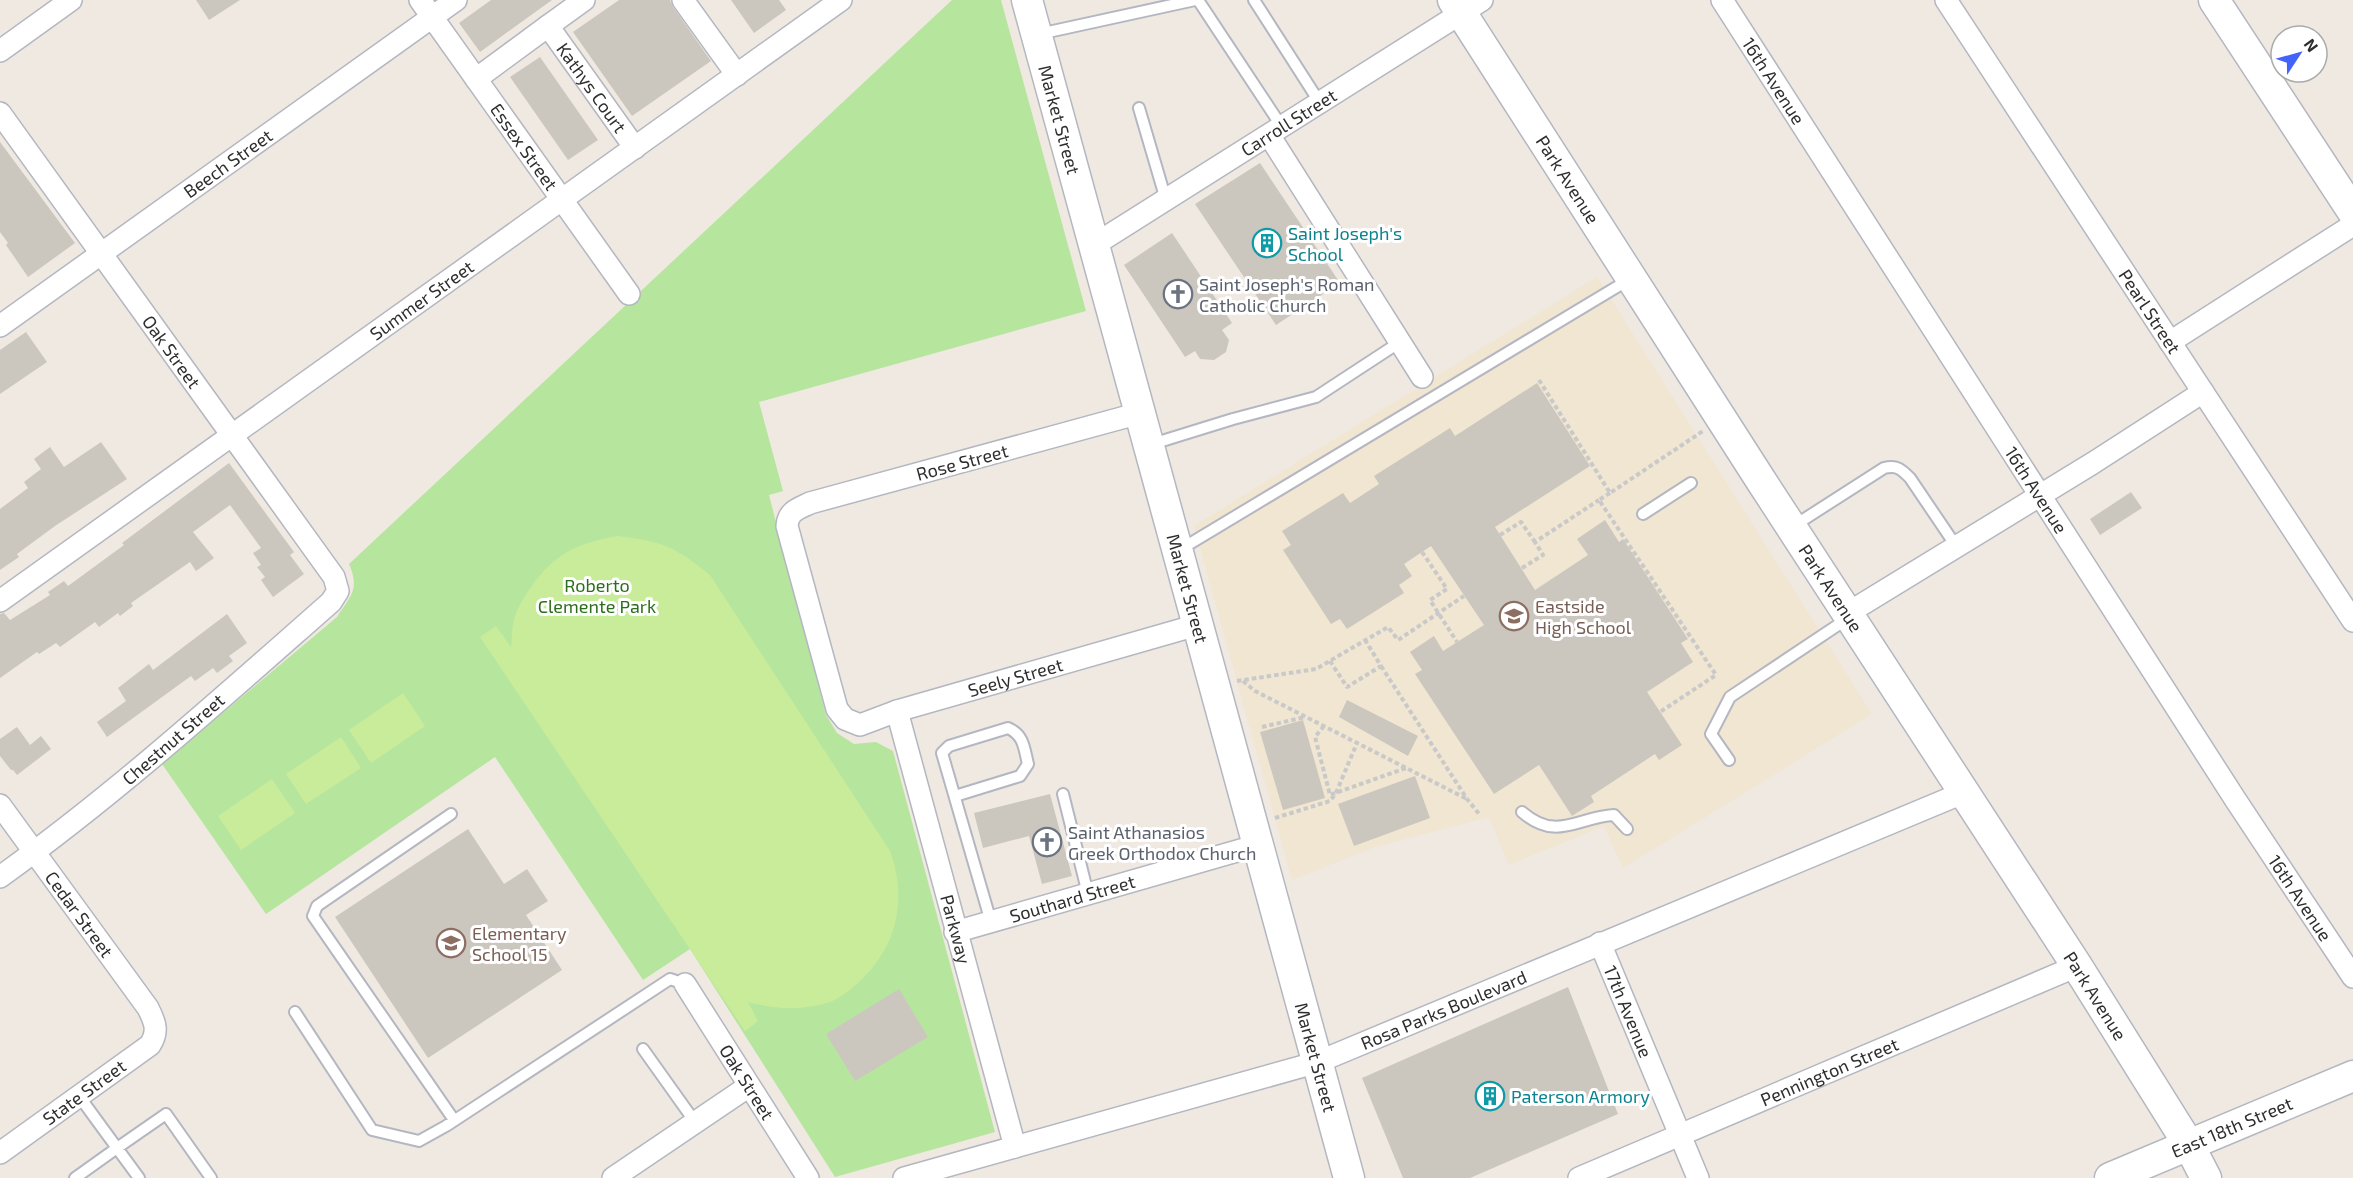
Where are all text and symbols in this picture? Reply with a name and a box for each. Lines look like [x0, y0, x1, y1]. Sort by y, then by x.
north arrow [2269, 24, 2329, 84]
street label: 16th Avenue [1738, 33, 1810, 128]
text: N [2300, 35, 2323, 55]
street label: Kathys Court [552, 38, 632, 137]
street label: Market Street [1034, 62, 1085, 177]
street label: Carroll Street [1237, 84, 1341, 161]
street label: Essex Street [486, 99, 563, 195]
street label: Beech Street [179, 124, 277, 202]
street label: Park Avenue [1532, 131, 1604, 228]
place label: Saint Joseph's School [1288, 222, 1402, 265]
building icon: Saint Joseph's School [1251, 227, 1283, 259]
street label: Summer Street [365, 255, 478, 344]
street label: Pearl Street [2114, 265, 2186, 358]
place label: Saint Joseph's Roman Catholic Church [1199, 273, 1375, 316]
church icon: Saint Joseph's Roman Catholic Church [1162, 278, 1194, 310]
street label: Oak Street [138, 311, 206, 393]
street label: Rose Street [914, 439, 1010, 485]
street label: 16th Avenue [2001, 442, 2072, 537]
street label: Market Street [1162, 531, 1213, 646]
street label: Park Avenue [1794, 540, 1868, 636]
park label: Roberto Clemente Park [538, 574, 656, 617]
place label: Eastside High School [1535, 595, 1632, 638]
school or university icon: Eastside High School [1498, 600, 1530, 632]
street label: Seely Street [965, 653, 1065, 701]
street label: Chestnut Street [117, 689, 229, 789]
place label: Saint Athanasios Greek Orthodox Church [1068, 821, 1256, 864]
church icon: Saint Athanasios Greek Orthodox Church [1031, 826, 1063, 858]
street label: 16th Avenue [2264, 851, 2337, 945]
street label: Cedar Street [41, 867, 118, 962]
street label: Southard Street [1007, 870, 1138, 927]
street label: Parkway [936, 892, 976, 967]
place label: Elementary School 15 [472, 922, 567, 965]
school or university icon: Elementary School 15 [435, 927, 467, 959]
street label: Park Avenue [2059, 947, 2132, 1044]
street label: 17th Avenue [1600, 962, 1657, 1061]
street label: Rosa Parks Boulevard [1357, 965, 1530, 1054]
street label: Market Street [1291, 1000, 1341, 1114]
street label: Pennington Street [1757, 1032, 1902, 1111]
street label: Oak Street [715, 1040, 779, 1124]
street label: State Street [38, 1054, 130, 1129]
building icon: Paterson Armory [1474, 1080, 1506, 1112]
place label: Paterson Armory [1511, 1085, 1650, 1107]
street label: East 18th Street [2168, 1092, 2296, 1162]

